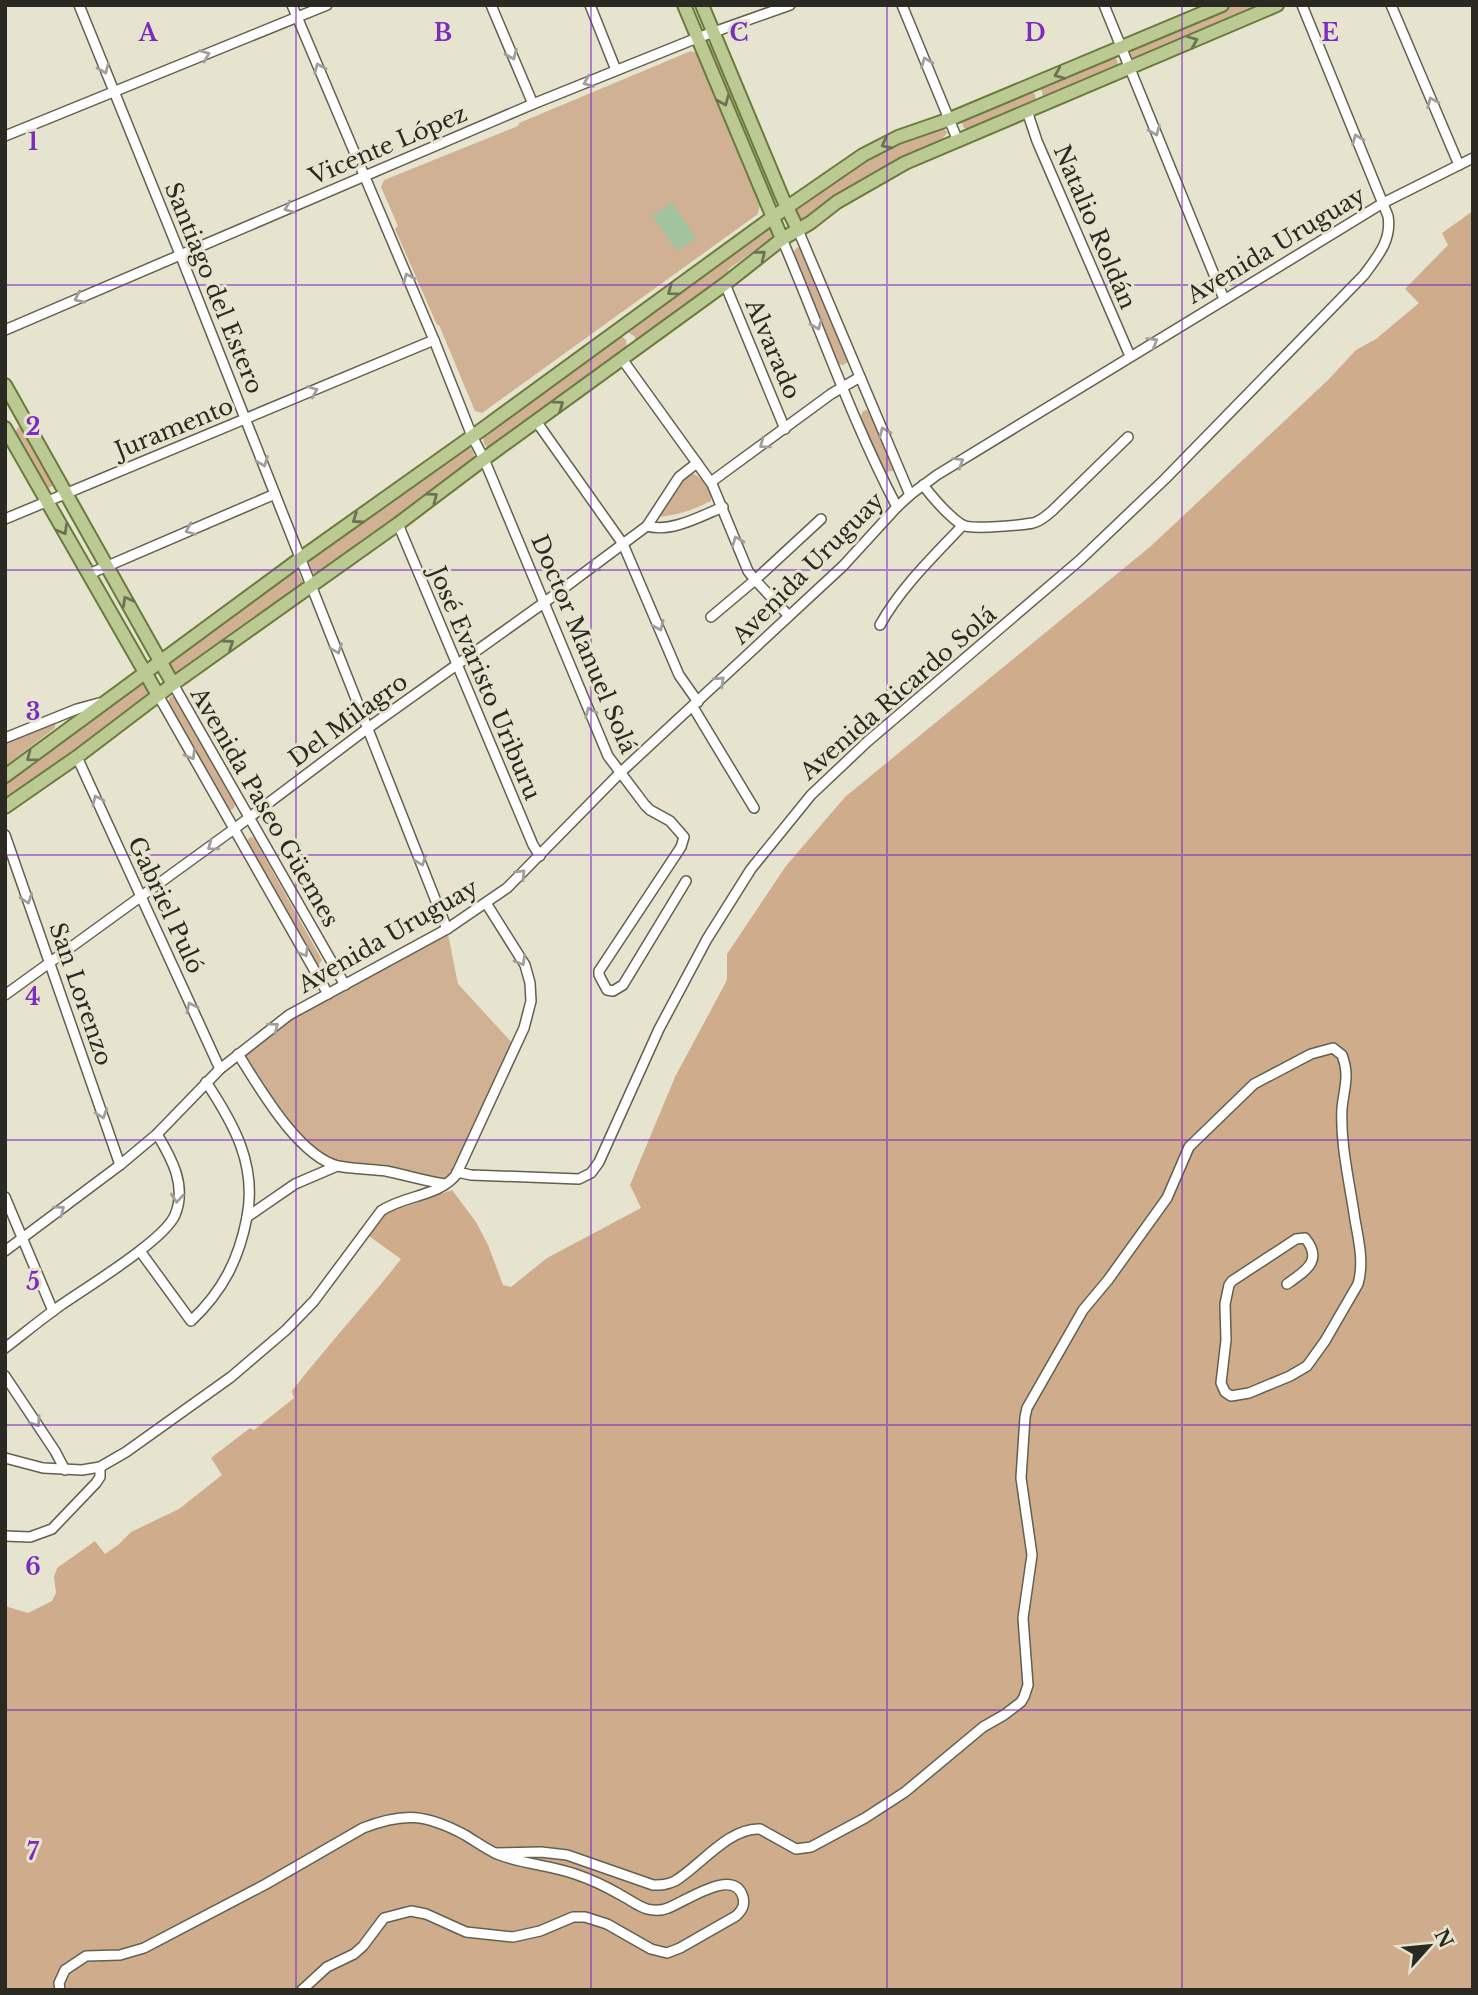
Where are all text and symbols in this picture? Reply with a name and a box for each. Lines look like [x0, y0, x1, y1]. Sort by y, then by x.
text: A [138, 19, 159, 47]
text: B [434, 19, 452, 47]
text: C [730, 19, 748, 47]
text: D [1024, 19, 1046, 47]
text: E [1321, 19, 1339, 47]
one-way arrow [1185, 35, 1198, 49]
one-way arrow [504, 47, 518, 60]
one-way arrow [198, 50, 210, 64]
one-way arrow [920, 57, 934, 70]
one-way arrow [96, 62, 110, 74]
one-way arrow [313, 63, 327, 75]
one-way arrow [1053, 65, 1065, 79]
one-way arrow [583, 73, 595, 87]
one-way arrow [716, 94, 730, 107]
one-way arrow [1427, 97, 1441, 109]
street label: Vicente López [304, 99, 471, 191]
one-way arrow [1147, 124, 1161, 136]
text: 1 [28, 128, 38, 156]
one-way arrow [1351, 134, 1365, 146]
one-way arrow [881, 135, 893, 149]
street label: Natalio Roldán [1048, 141, 1142, 313]
street label: Santiago del Estero [159, 178, 269, 398]
street label: Avenida Uruguay [1181, 181, 1370, 310]
one-way arrow [283, 200, 295, 214]
one-way arrow [753, 251, 766, 263]
one-way arrow [402, 272, 416, 285]
one-way arrow [668, 283, 680, 295]
one-way arrow [74, 290, 87, 304]
street label: Alvarado [739, 294, 807, 403]
one-way arrow [809, 317, 823, 330]
one-way arrow [1145, 338, 1158, 351]
one-way arrow [306, 385, 319, 399]
street label: Juramento [108, 392, 237, 466]
one-way arrow [551, 401, 564, 413]
text: 2 [26, 413, 40, 441]
one-way arrow [878, 427, 892, 439]
one-way arrow [759, 436, 772, 448]
one-way arrow [254, 455, 268, 467]
one-way arrow [952, 457, 965, 470]
street label: Avenida Uruguay [726, 486, 890, 650]
one-way arrow [426, 493, 438, 506]
one-way arrow [352, 511, 365, 523]
one-way arrow [185, 522, 197, 536]
one-way arrow [55, 523, 68, 536]
street label: Doctor Manuel Solá [525, 530, 643, 758]
one-way arrow [731, 536, 745, 548]
one-way arrow [588, 558, 601, 571]
street label: José Evaristo Uriburu [422, 559, 547, 804]
one-way arrow [122, 596, 135, 608]
street label: Avenida Ricardo Solá [794, 600, 1002, 786]
one-way arrow [650, 619, 664, 631]
one-way arrow [221, 640, 234, 653]
one-way arrow [329, 643, 343, 655]
street label: Del Milagro [283, 667, 413, 773]
one-way arrow [712, 677, 725, 689]
street label: Avenida Paseo Güemes [184, 681, 345, 932]
text: 3 [26, 698, 40, 726]
one-way arrow [585, 707, 599, 719]
one-way arrow [183, 747, 196, 760]
one-way arrow [26, 749, 39, 761]
one-way arrow [91, 795, 105, 807]
street label: Gabriel Puló [122, 832, 210, 978]
one-way arrow [207, 837, 219, 850]
one-way arrow [412, 854, 426, 866]
one-way arrow [513, 869, 526, 882]
street label: Avenida Uruguay [292, 873, 483, 999]
one-way arrow [19, 893, 33, 905]
street label: San Lorenzo [43, 919, 119, 1069]
one-way arrow [296, 945, 309, 957]
one-way arrow [513, 954, 526, 966]
text: 4 [25, 983, 41, 1011]
one-way arrow [186, 1002, 200, 1014]
one-way arrow [266, 1023, 278, 1036]
one-way arrow [94, 1107, 108, 1119]
one-way arrow [170, 1192, 185, 1203]
one-way arrow [52, 1206, 65, 1218]
text: 5 [26, 1268, 40, 1296]
one-way arrow [28, 1414, 40, 1427]
text: 6 [25, 1553, 41, 1581]
text: 7 [27, 1838, 40, 1866]
north arrow [1394, 1911, 1464, 1981]
text: N [1429, 1925, 1458, 1952]

